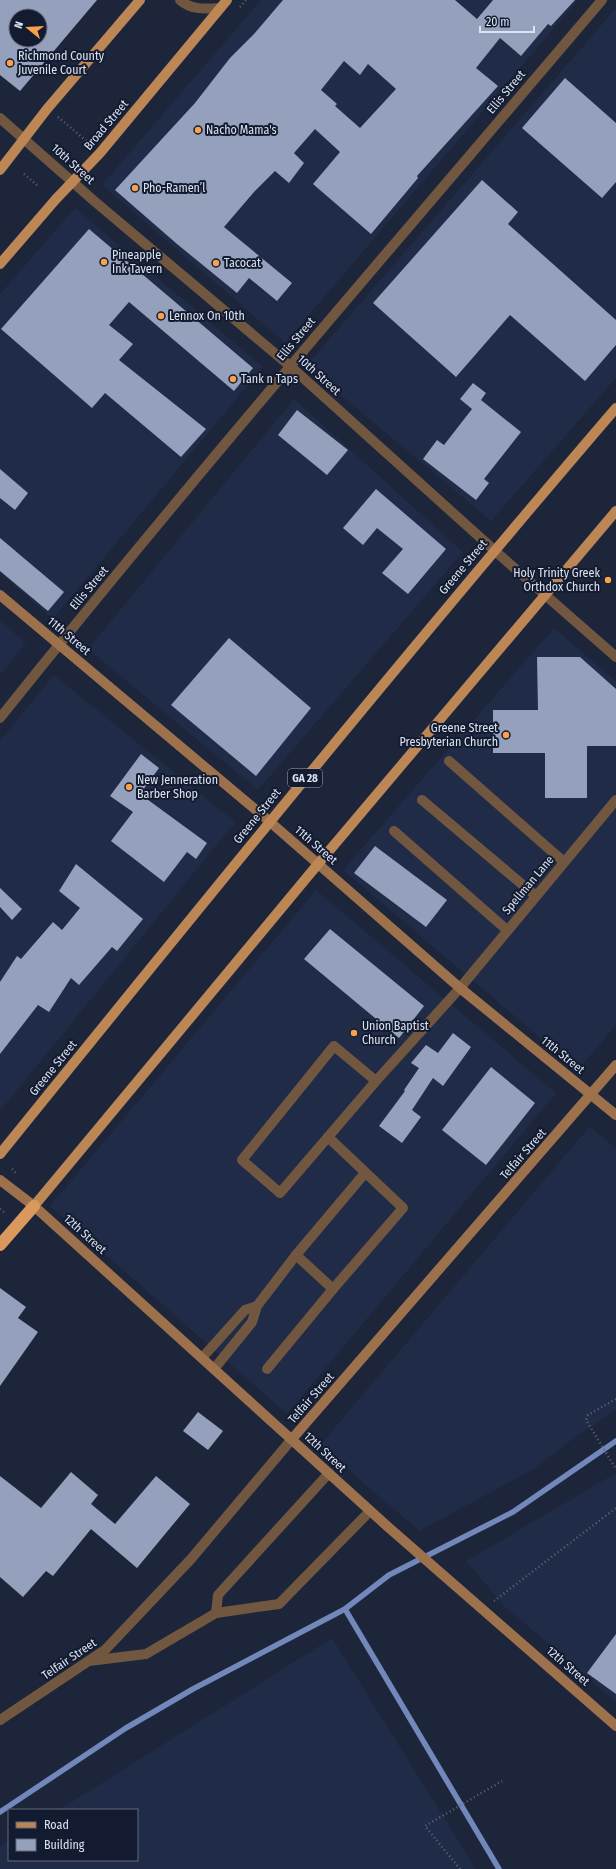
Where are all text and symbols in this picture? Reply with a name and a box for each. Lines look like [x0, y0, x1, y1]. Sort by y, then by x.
north arrow [8, 8, 48, 48]
scale bar [480, 8, 534, 34]
text: 20 m [486, 15, 510, 29]
text: N [12, 20, 26, 30]
place label: Richmond County Juvenile Court [18, 49, 105, 77]
marker: Richmond County Juvenile Court [5, 58, 15, 68]
street label: Ellis Street [484, 67, 528, 117]
street label: Broad Street [81, 97, 131, 153]
place label: Nacho Mama's [206, 123, 277, 137]
marker: Nacho Mama's [193, 125, 203, 135]
street label: 10th Street [48, 141, 98, 187]
place label: Pho-Ramen’l [143, 181, 206, 195]
marker: Pho-Ramen’l [130, 183, 140, 193]
place label: Pineapple Ink Tavern [112, 248, 162, 276]
place label: Tacocat [224, 256, 261, 270]
marker: Pineapple Ink Tavern [99, 257, 109, 267]
marker: Tacocat [211, 258, 221, 268]
place label: Lennox On 10th [169, 309, 245, 323]
marker: Lennox On 10th [156, 311, 166, 321]
street label: Ellis Street [274, 314, 318, 364]
street label: 10th Street [294, 352, 344, 398]
place label: Tank n Taps [241, 372, 298, 386]
marker: Tank n Taps [228, 374, 238, 384]
street label: Greene Street [436, 537, 490, 597]
street label: Ellis Street [67, 563, 111, 613]
place label: Holy Trinity Greek Orthdox Church [513, 566, 600, 594]
marker: Holy Trinity Greek Orthdox Church [603, 575, 613, 585]
street label: 11th Street [45, 614, 93, 658]
place label: Greene Street Presbyterian Church [400, 721, 498, 749]
marker: Greene Street Presbyterian Church [501, 730, 511, 740]
road number: GA 28 [288, 769, 322, 787]
place label: New Jenneration Barber Shop [137, 773, 218, 801]
marker: New Jenneration Barber Shop [124, 782, 134, 792]
street label: Greene Street [230, 785, 284, 847]
street label: 11th Street [292, 823, 340, 867]
street label: Spellman Lane [499, 853, 557, 917]
place label: Union Baptist Church [362, 1019, 429, 1047]
marker: Union Baptist Church [349, 1028, 359, 1038]
street label: 11th Street [538, 1033, 588, 1077]
street label: Greene Street [26, 1037, 80, 1099]
street label: Telfair Street [497, 1126, 549, 1182]
street label: 12th Street [61, 1211, 109, 1257]
street label: Telfair Street [285, 1370, 337, 1426]
street label: 12th Street [301, 1429, 349, 1475]
street label: Telfair Street [39, 1636, 99, 1682]
street label: 12th Street [544, 1643, 592, 1689]
legend [8, 1809, 138, 1861]
text: Road [44, 1818, 69, 1832]
text: Building [44, 1838, 85, 1852]

